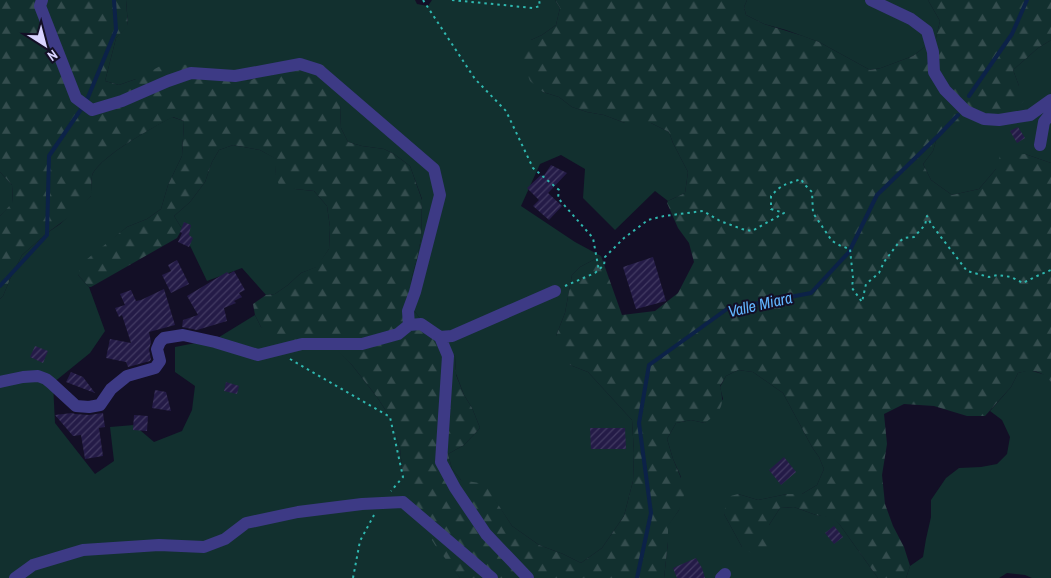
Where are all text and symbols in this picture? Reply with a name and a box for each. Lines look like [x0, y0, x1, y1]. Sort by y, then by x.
north arrow [20, 20, 70, 70]
text: N [44, 46, 61, 65]
water label: Valle Miara [726, 286, 794, 322]

